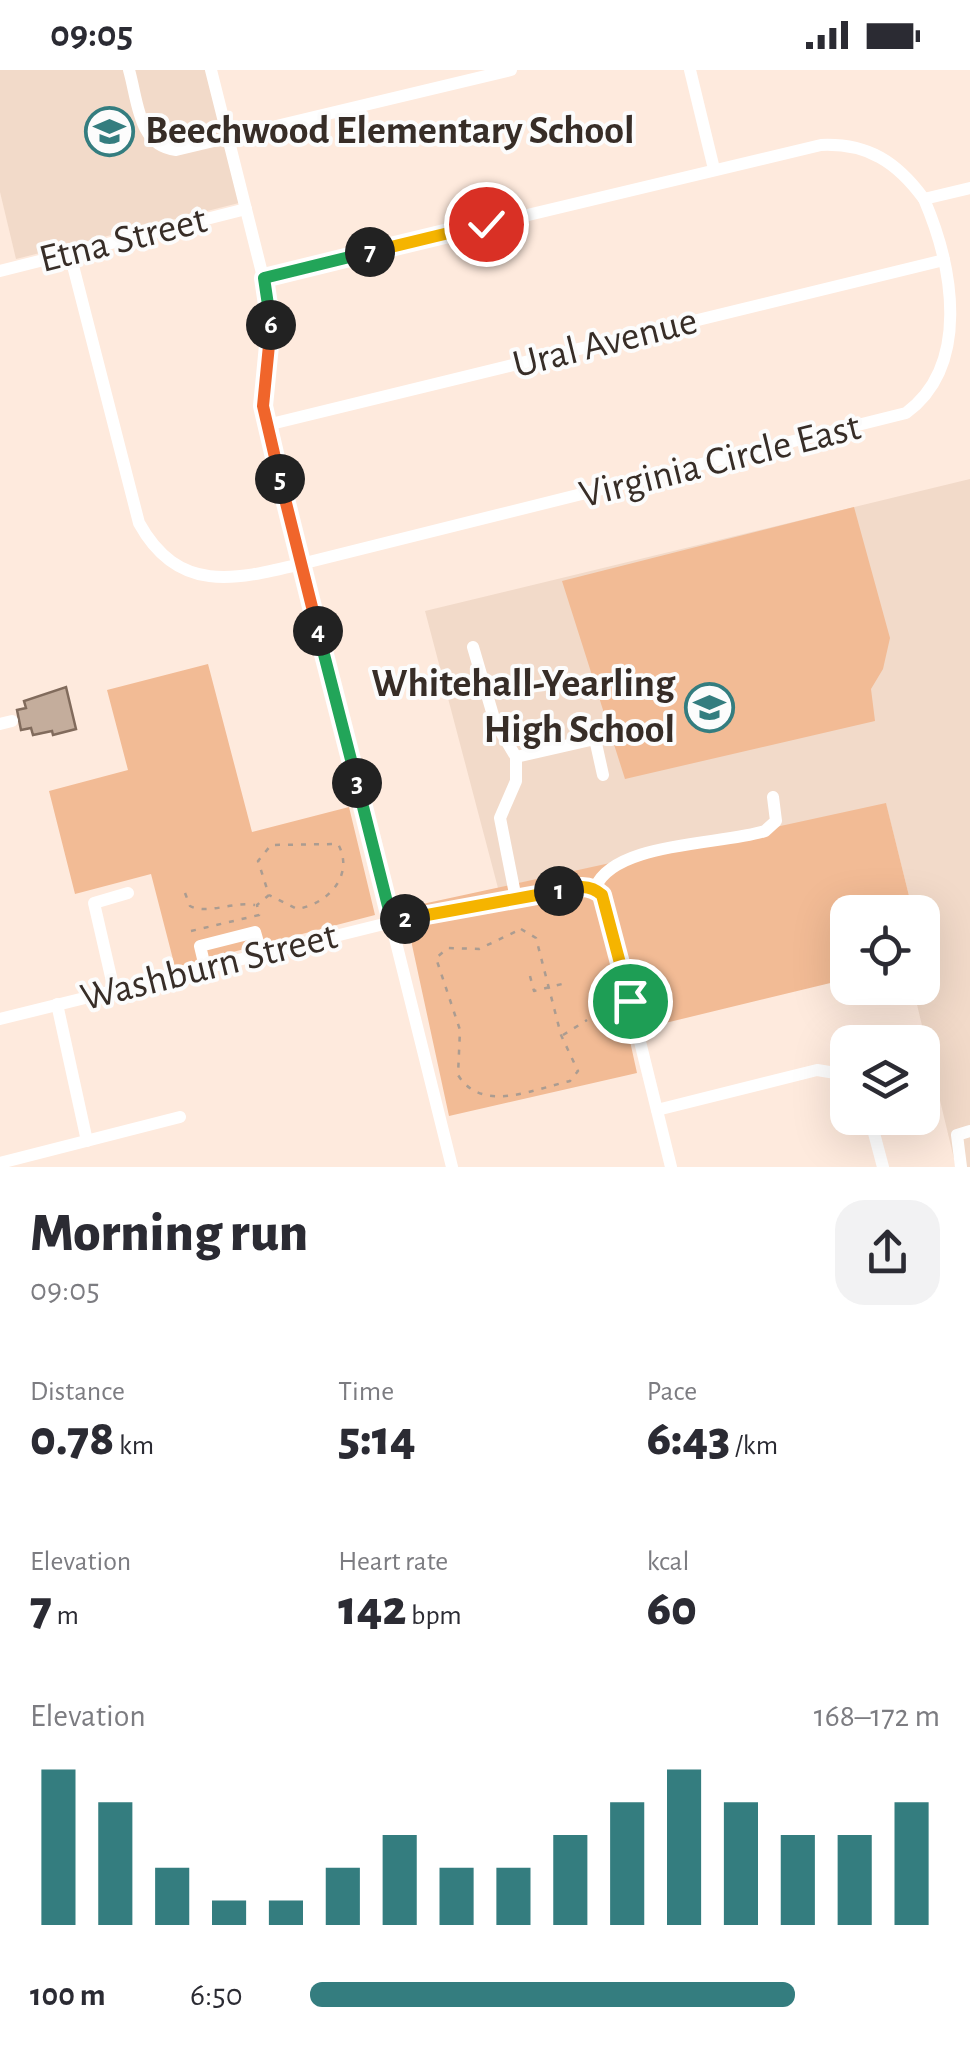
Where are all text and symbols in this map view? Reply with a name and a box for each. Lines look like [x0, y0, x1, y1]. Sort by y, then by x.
text: 09:05 [50, 16, 133, 54]
school or university icon: Beechwood Elementary School [84, 105, 136, 157]
place label: Beechwood Elementary School [145, 111, 635, 151]
pin [444, 182, 529, 267]
icon: check [459, 197, 514, 252]
street label: Etna Street [35, 200, 211, 280]
pin: 7 [345, 227, 395, 277]
text: 7 [364, 238, 376, 266]
pin: 6 [246, 300, 296, 350]
street label: Ural Avenue [509, 301, 701, 385]
text: 6 [264, 311, 278, 339]
street label: Virginia Circle East [575, 407, 865, 515]
pin: 5 [255, 454, 305, 504]
text: 5 [274, 465, 286, 493]
pin: 4 [293, 606, 343, 656]
text: 4 [311, 617, 325, 645]
place label: Whitehall-Yearling High School [371, 664, 676, 750]
school or university icon: Whitehall-Yearling High School [684, 681, 736, 733]
pin: 3 [332, 758, 382, 808]
text: 3 [351, 769, 363, 797]
pin: 1 [534, 866, 584, 916]
text: 1 [554, 877, 564, 905]
pin: 2 [380, 894, 430, 944]
map controls [830, 895, 940, 1135]
button: locate [830, 895, 940, 1005]
text: 2 [398, 905, 412, 933]
street label: Washburn Street [77, 916, 341, 1018]
pin [588, 959, 673, 1044]
icon: arrive [603, 974, 658, 1029]
button: layers [830, 1025, 940, 1135]
button: share [835, 1200, 940, 1305]
text: Morning run [30, 1206, 308, 1261]
text: 09:05 [30, 1274, 100, 1306]
text: Distance [30, 1378, 125, 1406]
text: Time [338, 1378, 394, 1406]
text: Pace [647, 1378, 697, 1406]
text: 0.78 [30, 1414, 114, 1464]
text: 5:14 [338, 1414, 416, 1464]
text: 6:43 [647, 1414, 730, 1464]
text: km [114, 1432, 154, 1460]
text: /km [730, 1432, 778, 1460]
text: Elevation [30, 1548, 131, 1576]
text: Heart rate [338, 1548, 448, 1576]
text: kcal [647, 1548, 689, 1576]
text: 7 [30, 1584, 52, 1634]
text: 142 [338, 1584, 406, 1634]
text: 60 [647, 1584, 697, 1634]
text: m [52, 1602, 79, 1630]
text: bpm [406, 1602, 462, 1630]
text: Elevation [30, 1700, 146, 1732]
text: 168–172 m [814, 1700, 940, 1732]
text: 100 m [30, 1979, 106, 2011]
text: 6:50 [190, 1979, 243, 2011]

